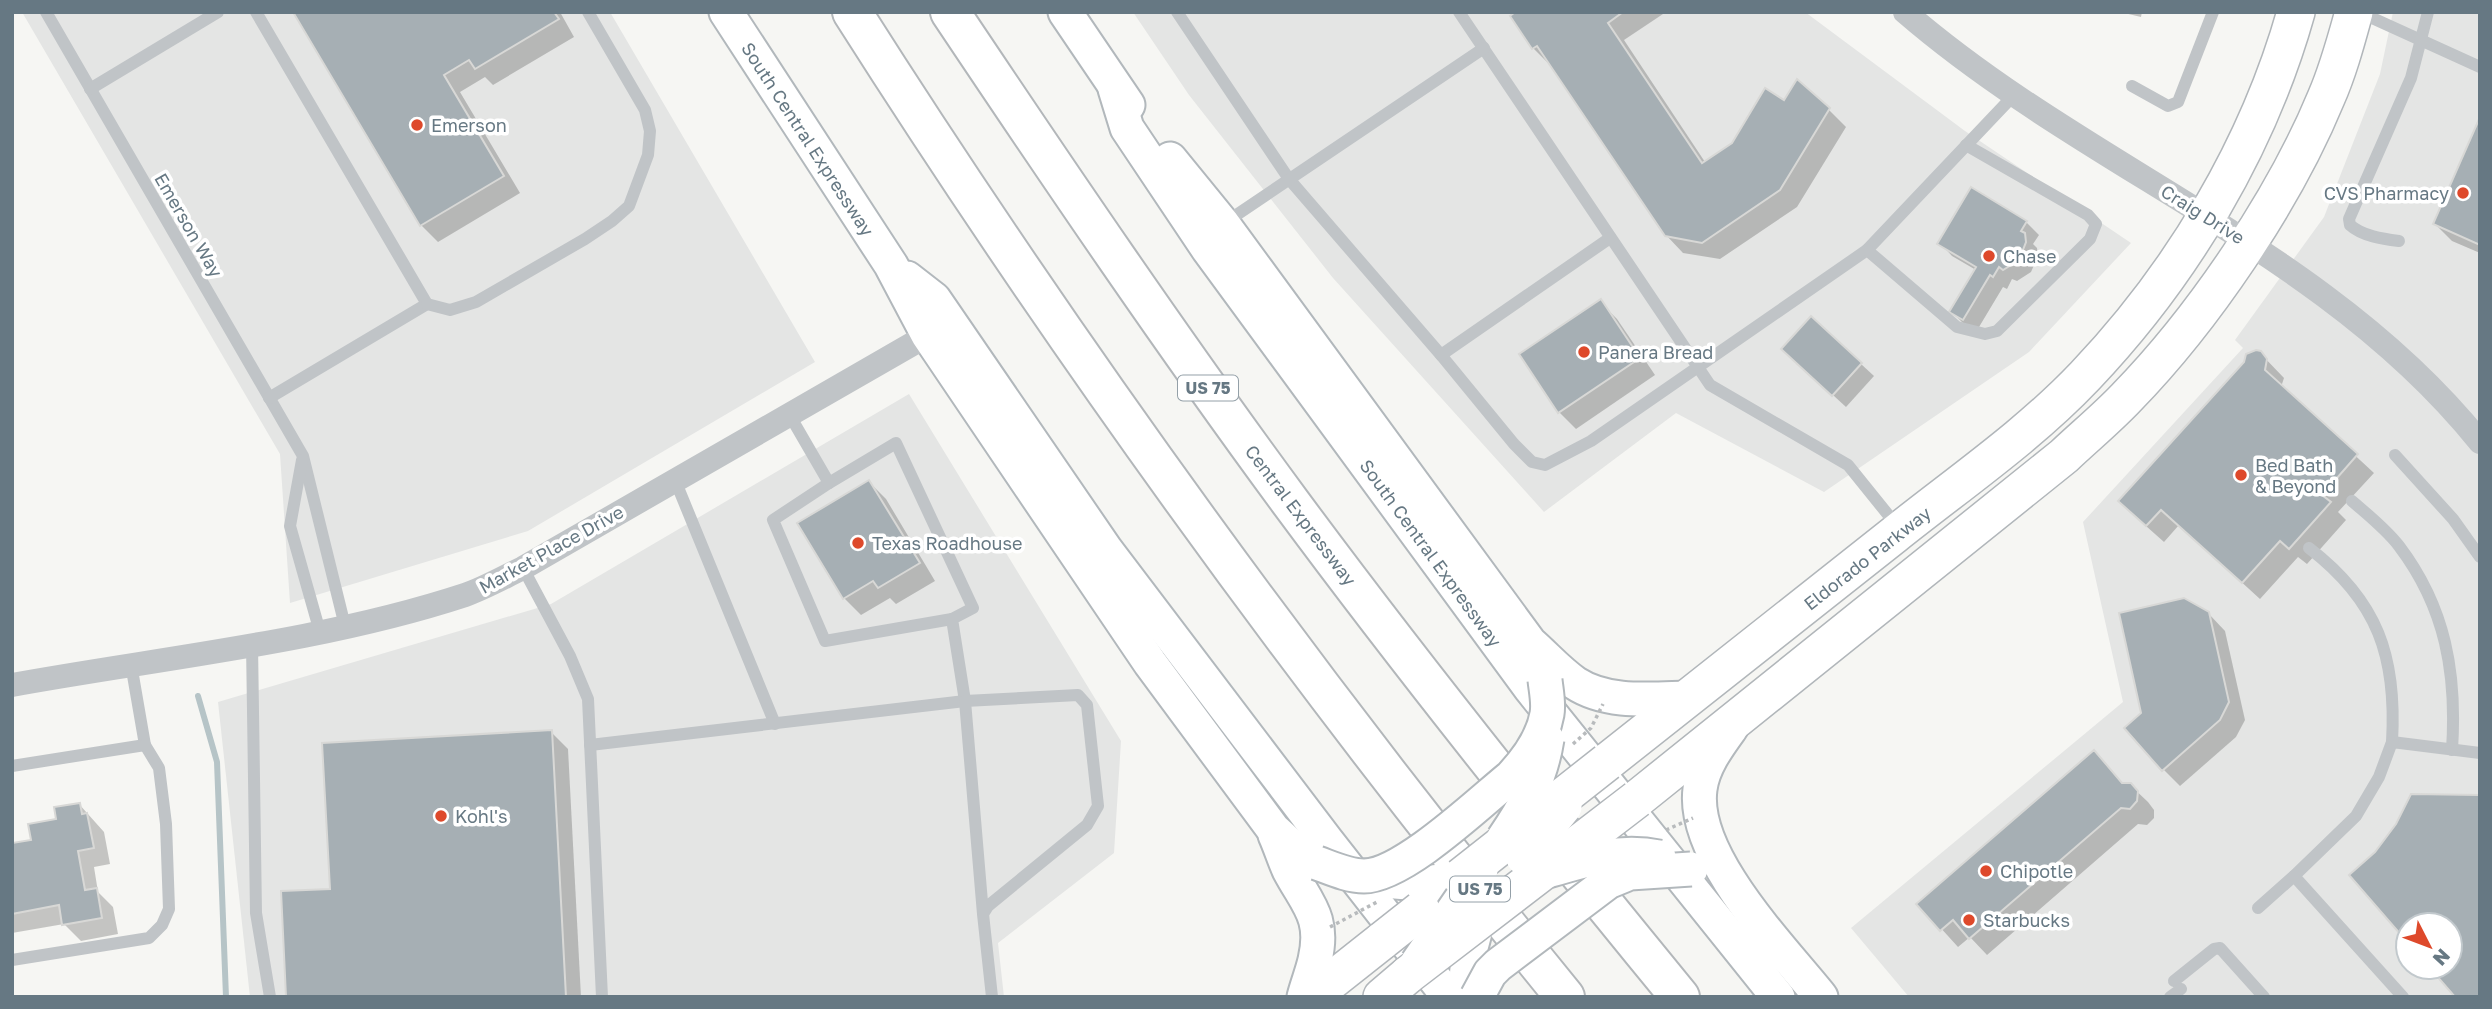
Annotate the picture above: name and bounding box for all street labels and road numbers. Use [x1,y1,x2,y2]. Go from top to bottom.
street label: South Central Expressway [737,38,879,240]
street label: Emerson Way [150,169,228,281]
street label: Craig Drive [2157,180,2249,248]
road number: US 75 [1178,376,1238,400]
street label: Central Expressway [1241,440,1361,590]
street label: South Central Expressway [1356,455,1506,651]
street label: Market Place Drive [475,500,627,598]
street label: Eldorado Parkway [1799,502,1935,614]
road number: US 75 [1450,876,1510,902]

